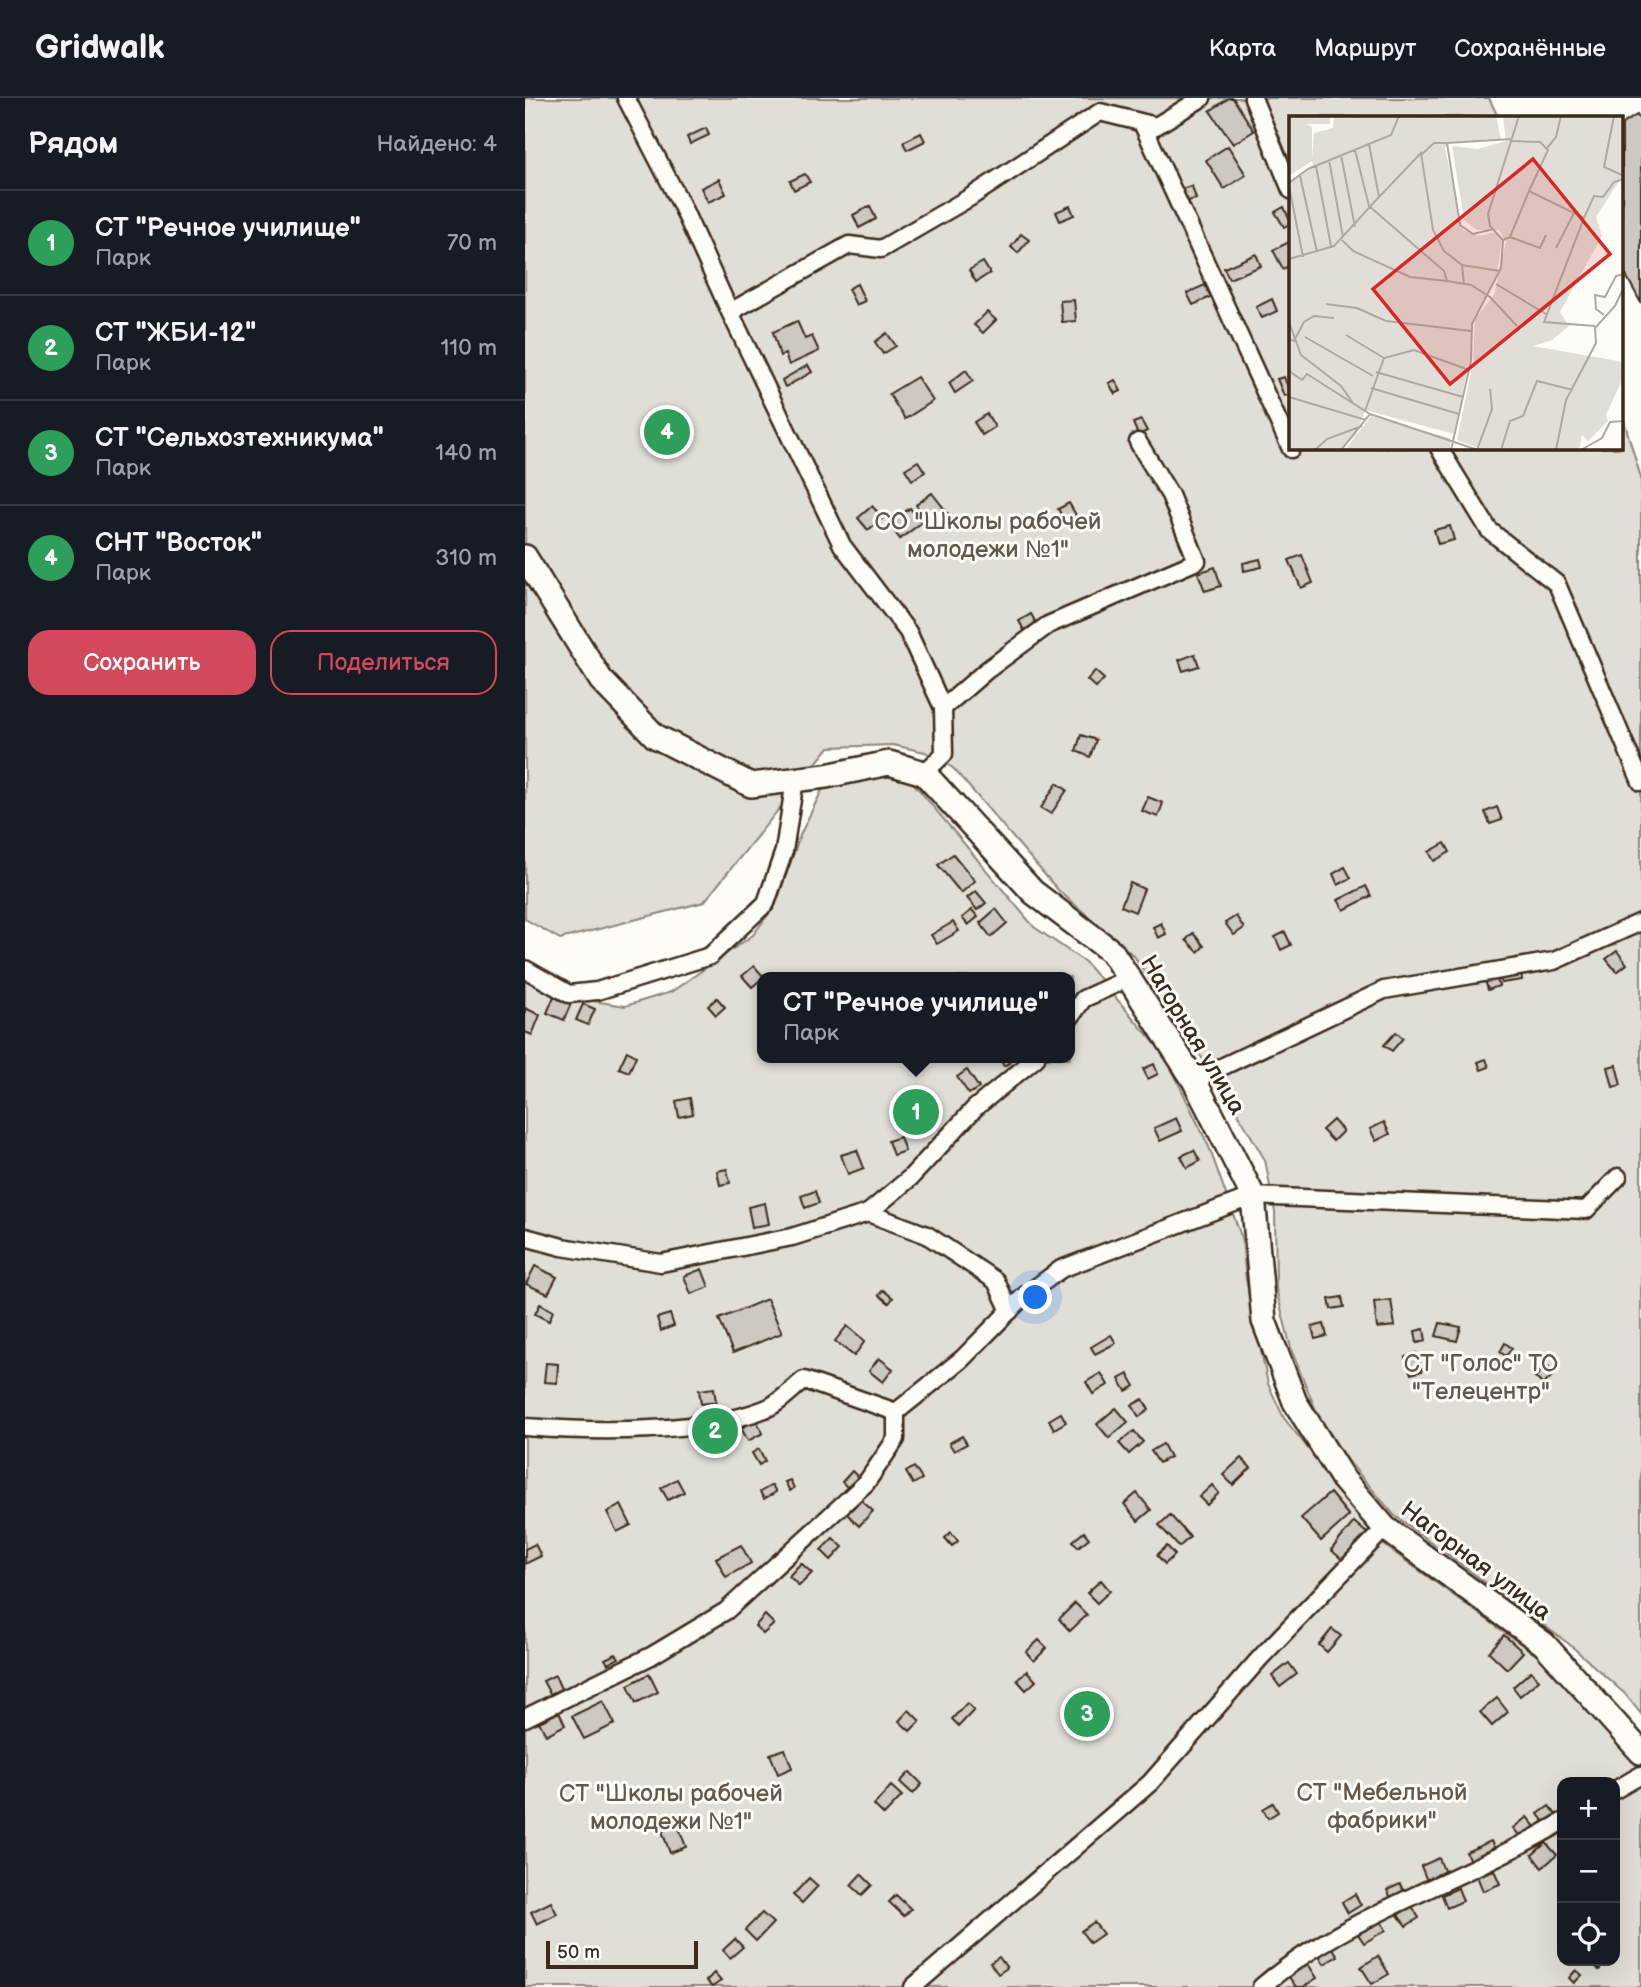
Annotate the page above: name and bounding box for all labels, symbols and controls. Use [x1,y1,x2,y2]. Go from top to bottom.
text: Gridwalk [35,28,165,68]
text: Карта [1209,34,1276,63]
text: Маршрут [1314,34,1416,63]
text: Сохранённые [1454,34,1606,63]
inset map [1289,116,1623,450]
text: Рядом [28,126,118,162]
text: Найдено: 4 [377,130,497,158]
text: СТ "Речное училище" [95,213,361,244]
text: 1 [46,229,56,257]
text: 70 m [447,229,497,257]
text: Парк [95,244,151,272]
text: СТ "ЖБИ-12" [95,318,256,349]
text: 2 [44,334,58,362]
text: 110 m [440,334,497,362]
text: Парк [95,349,151,377]
pin: 4 [644,406,690,458]
text: СТ "Сельхозтехникума" [95,423,384,454]
text: 3 [44,439,58,467]
text: 140 m [435,439,497,467]
text: Парк [95,454,151,482]
park label: СО "Школы рабочей молодежи №1" [874,507,1102,564]
text: СНТ "Восток" [95,528,262,559]
text: 4 [44,544,58,572]
text: 310 m [435,544,497,572]
text: Парк [95,559,151,587]
button: Сохранить [28,630,256,695]
button: Поделиться [270,630,497,695]
street label: Нагорная улица [1134,950,1252,1120]
popup [757,972,1075,1063]
text: СТ "Речное училище" [783,988,1049,1019]
text: Парк [783,1019,839,1047]
pin: 1 [893,1086,939,1138]
your location [1018,1280,1052,1314]
park label: СТ "Голос" ТО "Телецентр" [1404,1349,1558,1406]
pin: 2 [692,1405,738,1457]
street label: Нагорная улица [1395,1495,1557,1627]
pin: 3 [1064,1688,1110,1740]
map controls [1557,1777,1620,1966]
button: + [1557,1777,1620,1840]
park label: СТ "Мебельной фабрики" [1297,1778,1467,1835]
park label: СТ "Школы рабочей молодежи №1" [559,1779,783,1836]
button: − [1557,1840,1620,1903]
button: locate [1557,1903,1620,1966]
scale bar [546,1938,698,1970]
text: 50 m [557,1941,600,1964]

